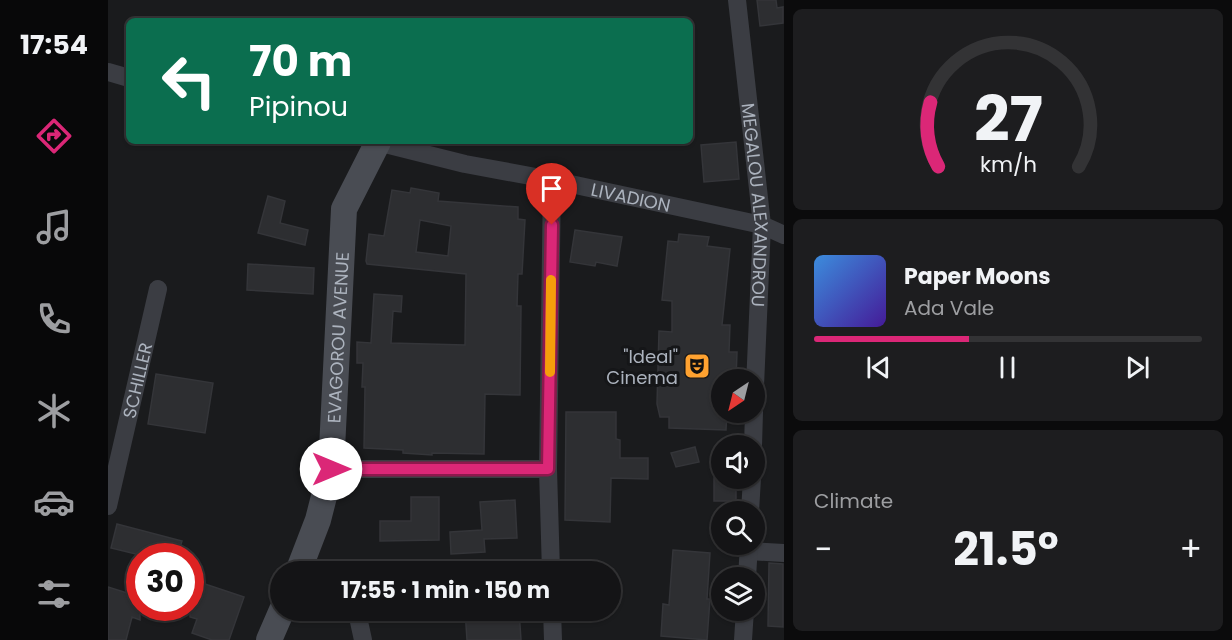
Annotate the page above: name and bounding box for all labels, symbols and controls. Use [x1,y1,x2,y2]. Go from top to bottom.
text: 17:54 [20,26,88,63]
text: 70 m [249,32,352,91]
icon: left [150,42,228,120]
text: 27 [973,75,1043,163]
text: Pipinou [249,88,348,125]
street label: MEGALOU ALEXANDROU [736,102,775,308]
icon: directions [33,115,75,157]
text: km/h [979,149,1037,180]
pin [526,163,577,225]
icon: arrive [535,172,568,205]
street label: LIVADION [589,176,673,218]
icon: music [33,206,75,248]
street label: EVAGOROU AVENUE [321,251,354,424]
text: Paper Moons [904,261,1051,292]
text: Ada Vale [904,294,994,322]
icon: phone [33,298,75,340]
street label: SCHILLER [116,340,158,421]
place label: "Ideal" Cinema [606,344,678,390]
theatre icon: "Ideal" Cinema [682,351,712,381]
icon: previous [862,351,895,384]
icon: pause [991,351,1024,384]
icon: next [1121,351,1154,384]
north arrow [711,369,765,423]
map controls [711,369,765,621]
icon: climate [33,390,75,432]
button: sound [711,435,765,489]
position arrow [299,437,363,501]
icon: car [33,481,75,523]
text: Climate [814,487,893,515]
button: search [711,501,765,555]
text: 21.5° [953,518,1059,581]
text: − [814,526,832,573]
text: + [1179,526,1202,573]
speed limit sign: 30 [126,543,204,621]
button: layers [711,567,765,621]
icon: filters [33,573,75,615]
text: 17:55 · 1 min · 150 m [341,575,550,606]

